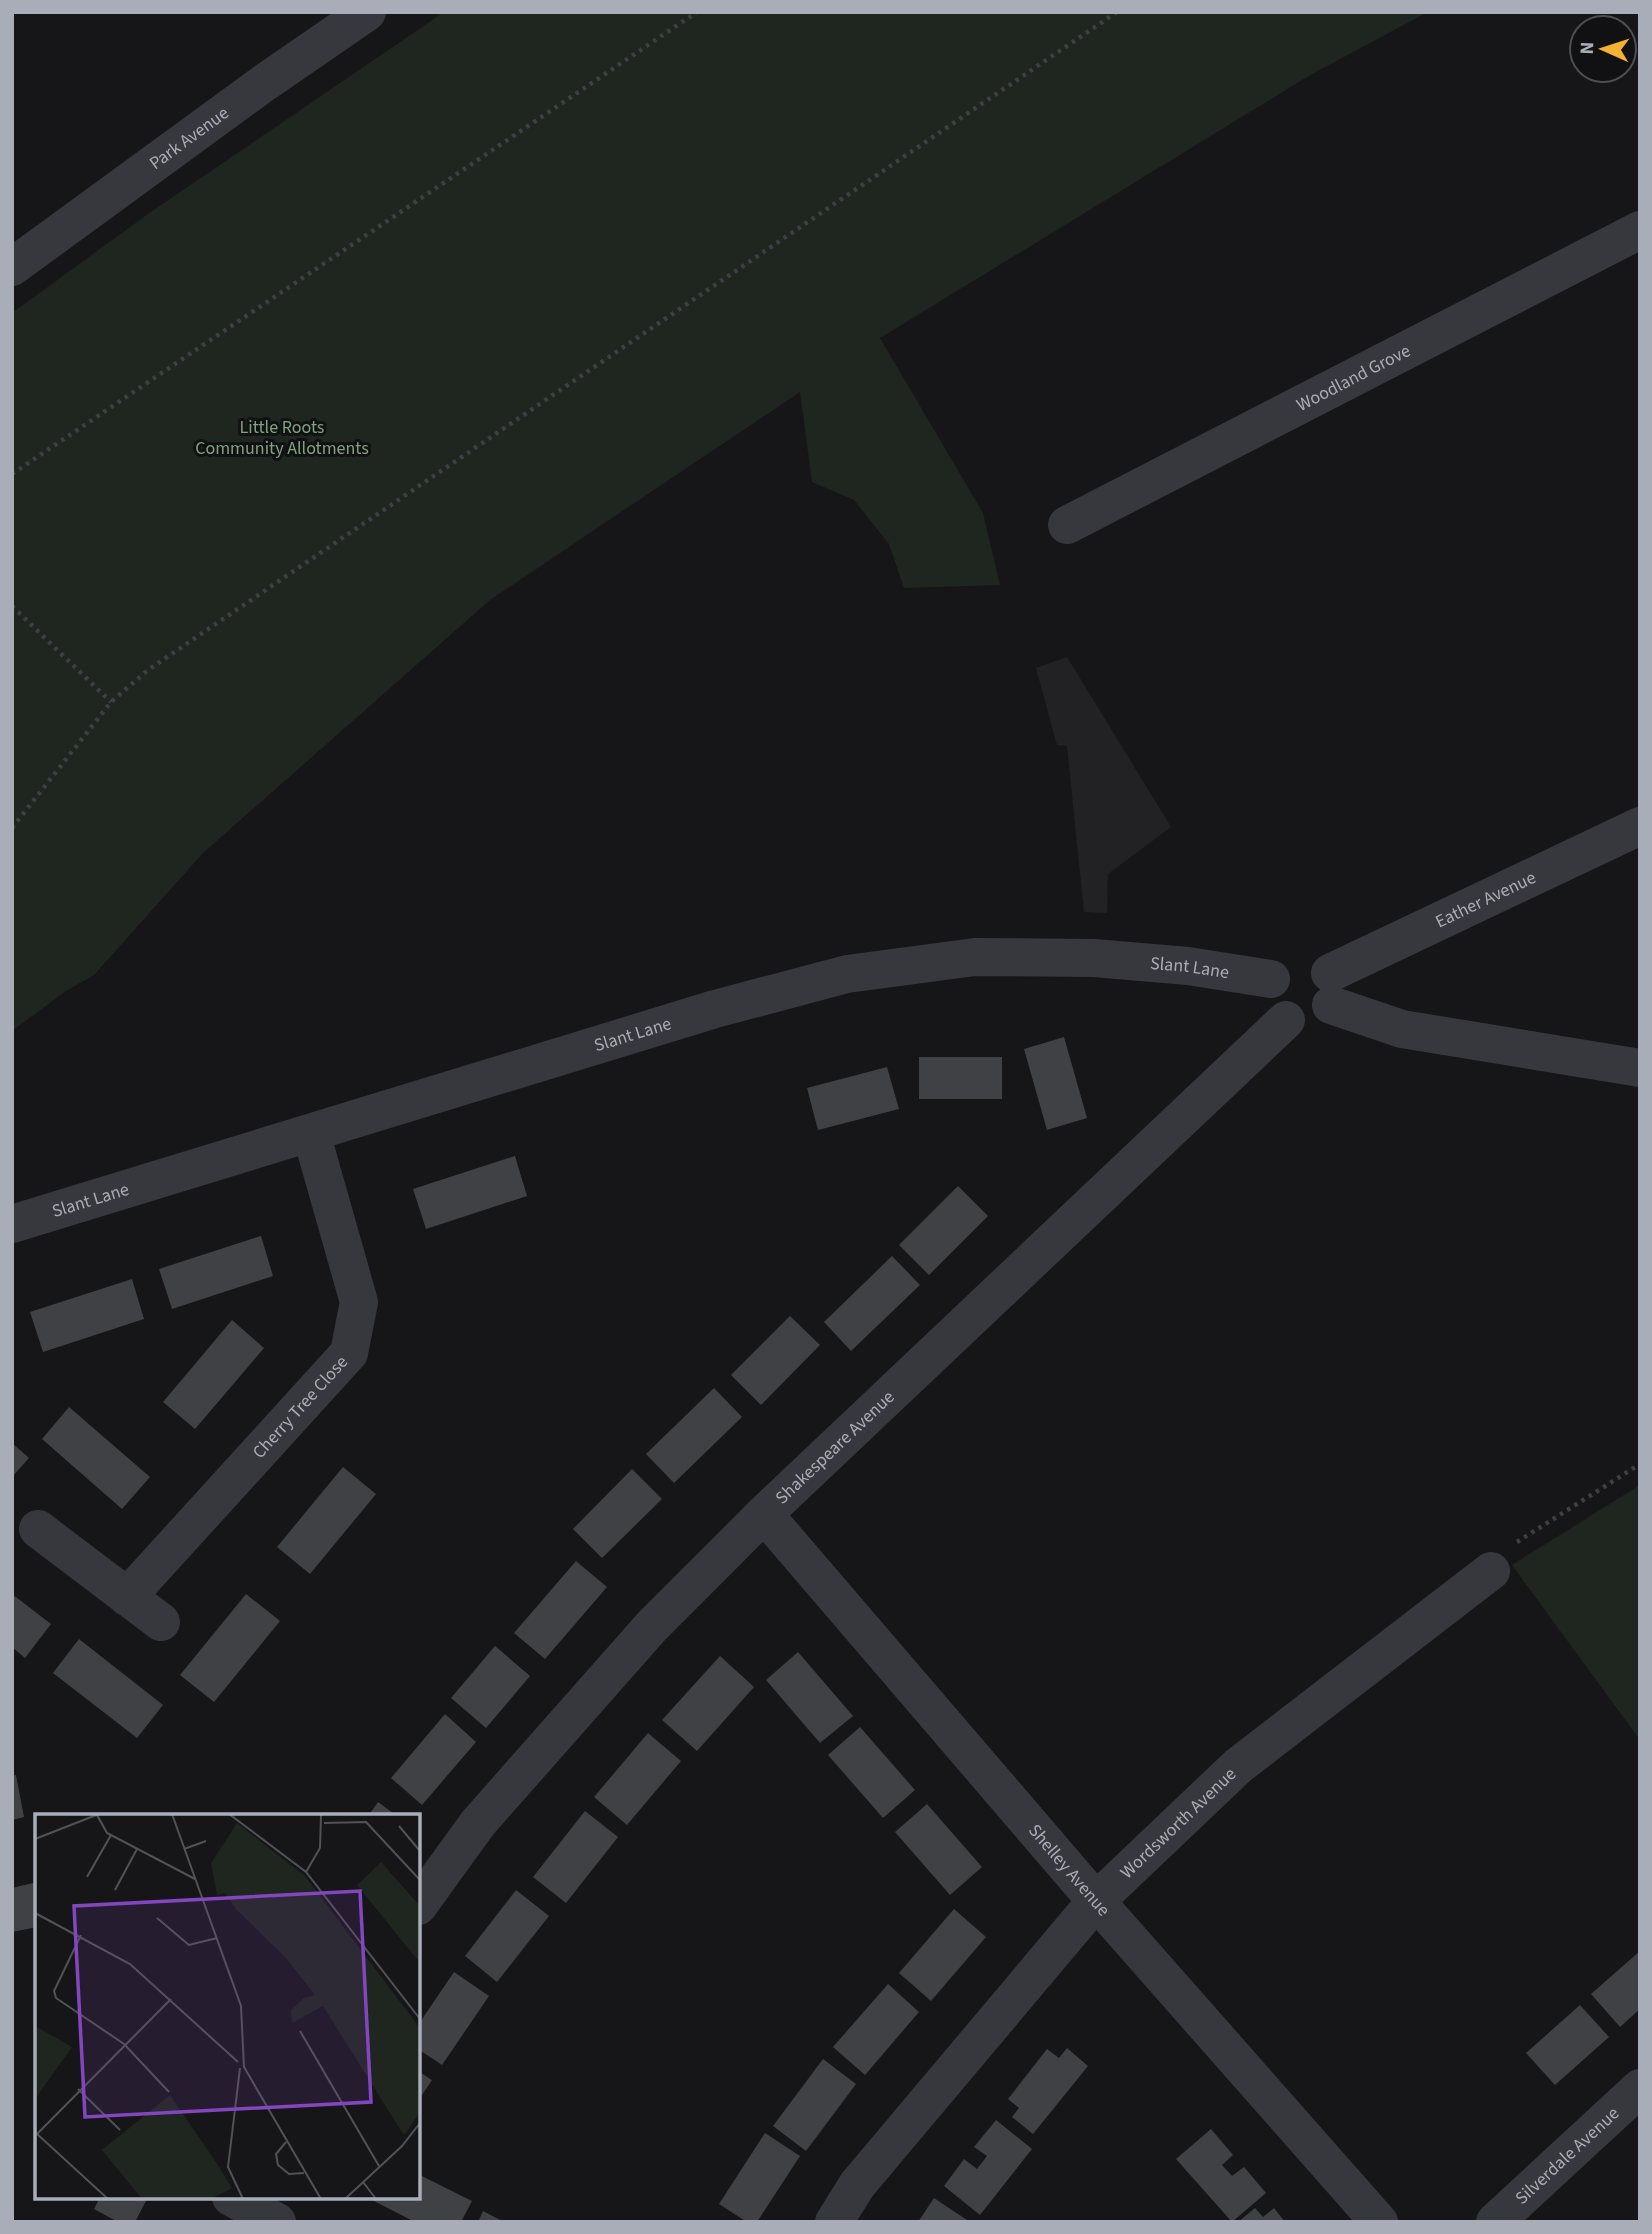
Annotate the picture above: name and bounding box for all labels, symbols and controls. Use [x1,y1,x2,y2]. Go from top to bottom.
north arrow [1568,14,1638,84]
text: N [1574,41,1601,55]
street label: Park Avenue [144,101,234,176]
street label: Woodland Grove [1292,338,1415,418]
park label: Little Roots Community Allotments [195,415,369,461]
street label: Eather Avenue [1431,865,1540,934]
street label: Slant Lane [1149,951,1231,985]
street label: Slant Lane [591,1011,674,1058]
street label: Slant Lane [49,1177,132,1224]
street label: Cherry Tree Close [247,1350,354,1464]
street label: Shakespeare Avenue [770,1385,900,1510]
street label: Wordsworth Avenue [1115,1762,1242,1885]
inset map [35,1814,420,2199]
street label: Shelley Avenue [1022,1819,1116,1922]
street label: Silverdale Avenue [1510,2101,1625,2210]

